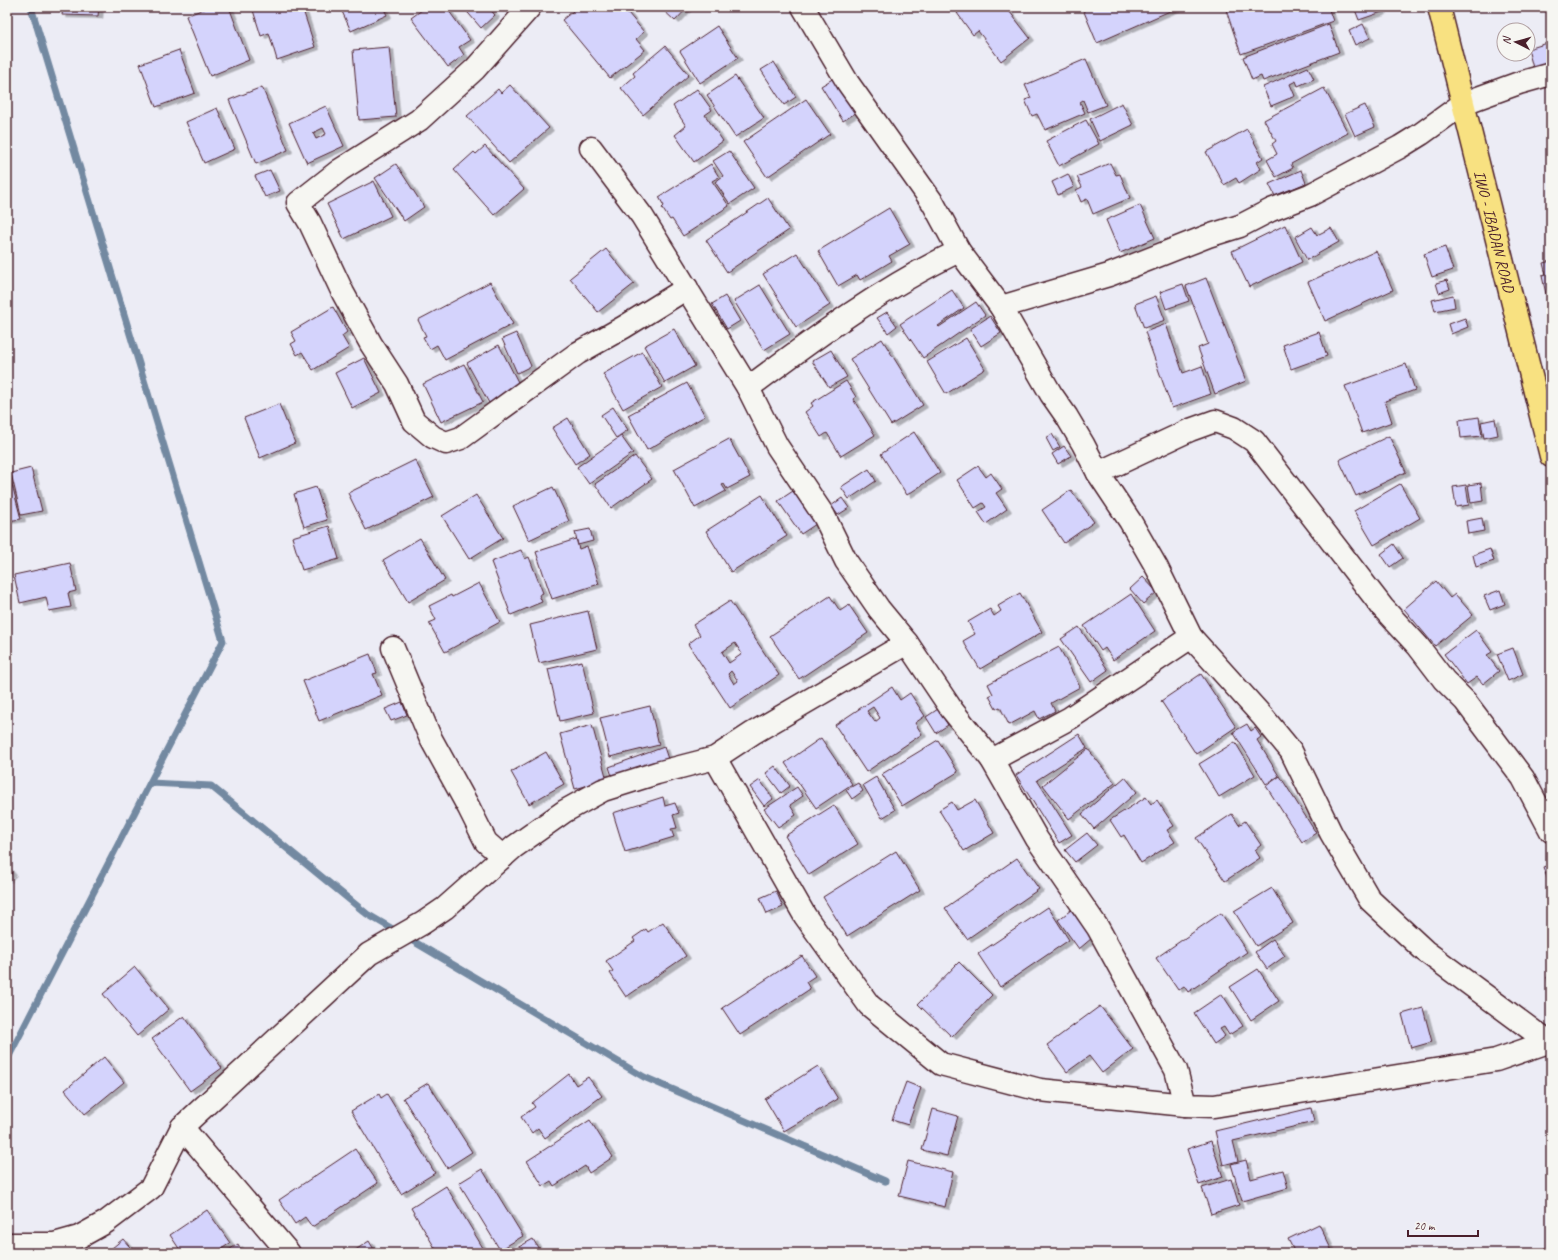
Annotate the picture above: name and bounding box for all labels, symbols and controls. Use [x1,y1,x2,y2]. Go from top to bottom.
north arrow [1496,22,1536,62]
text: N [1499,35,1514,45]
street label: IWO - IBADAN ROAD [1469,168,1519,296]
scale bar [1408,1212,1478,1238]
text: 20 m [1414,1218,1436,1234]

